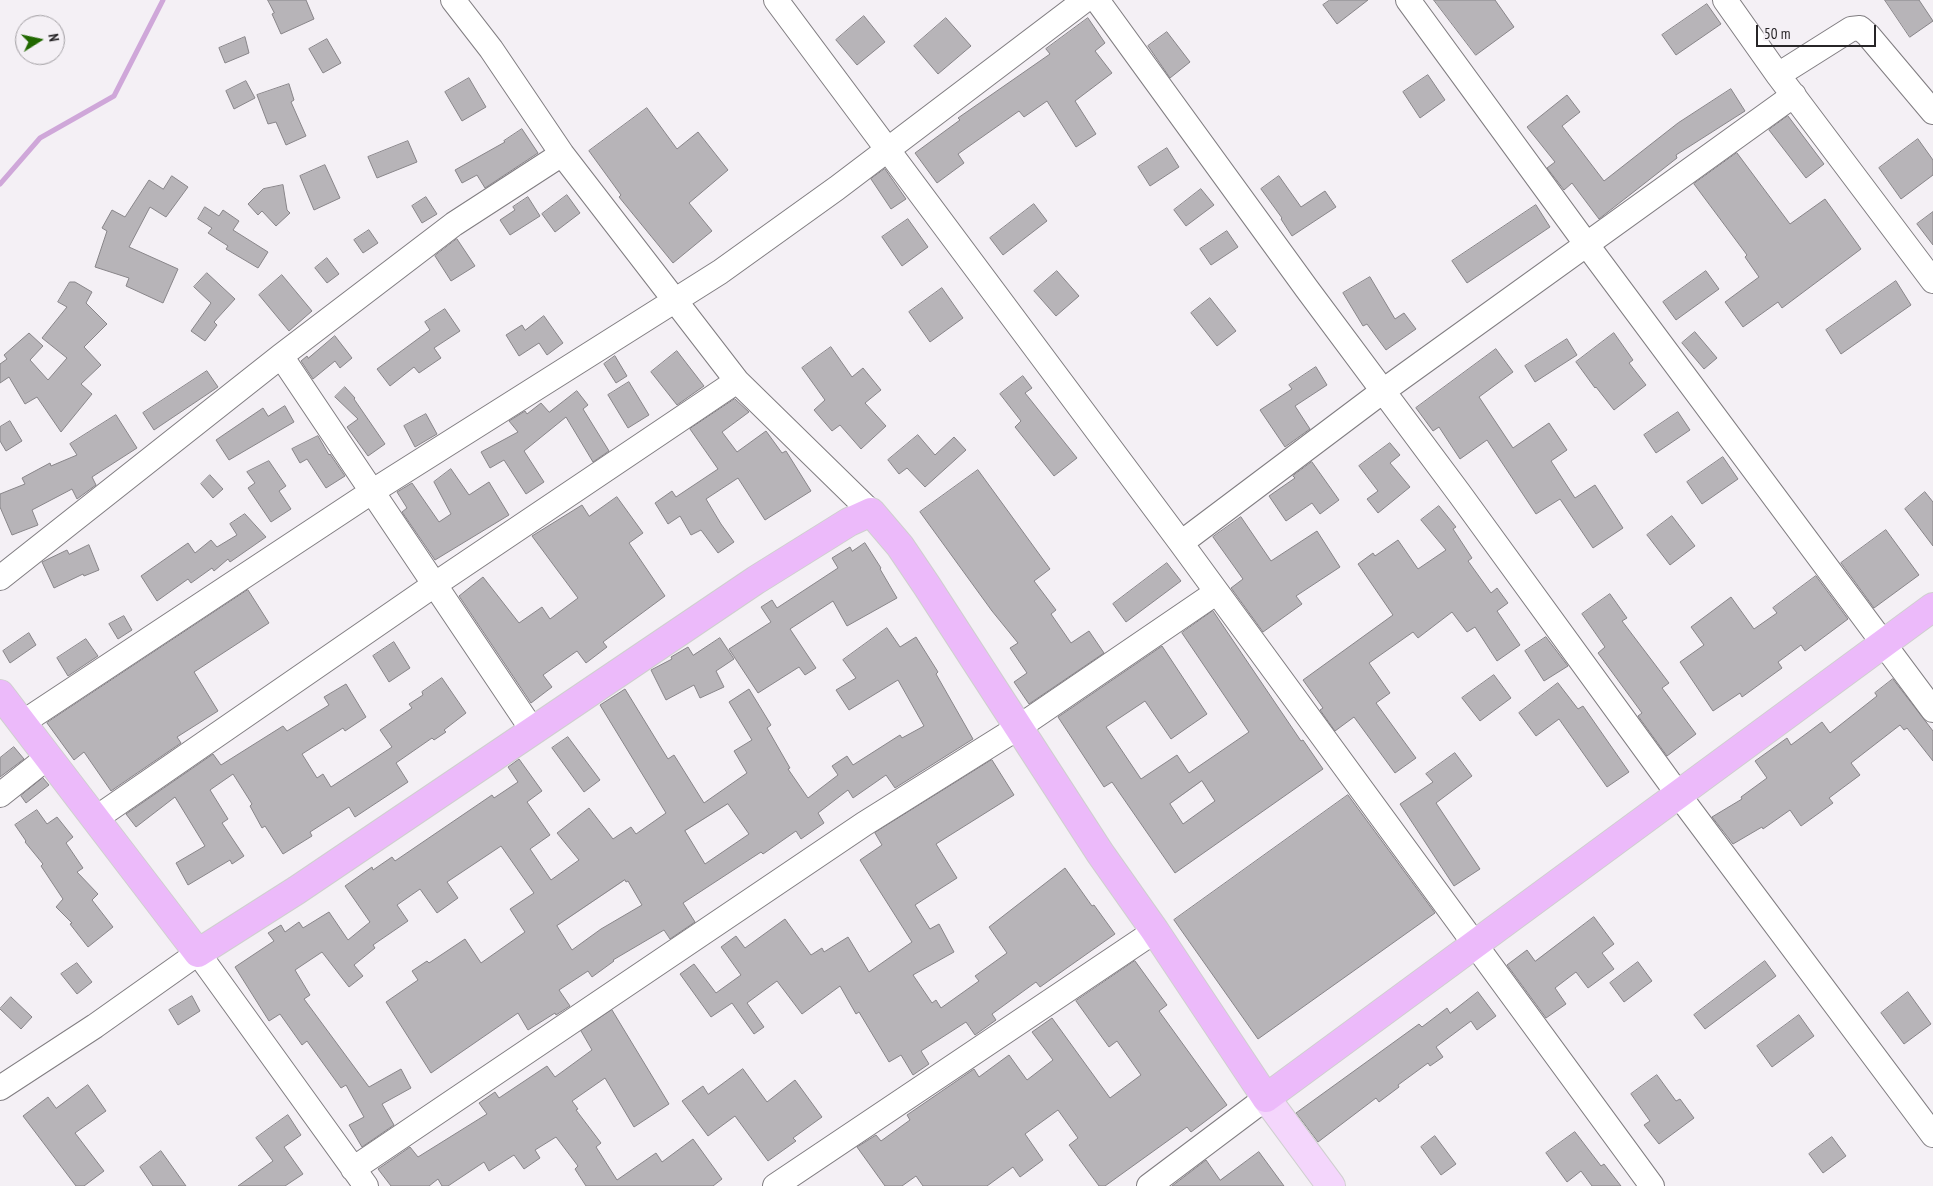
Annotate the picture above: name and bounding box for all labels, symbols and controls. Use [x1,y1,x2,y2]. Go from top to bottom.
north arrow [15,15,65,65]
scale bar [1758,15,1878,47]
text: 50 m [1764,24,1790,43]
text: N [44,32,63,43]

